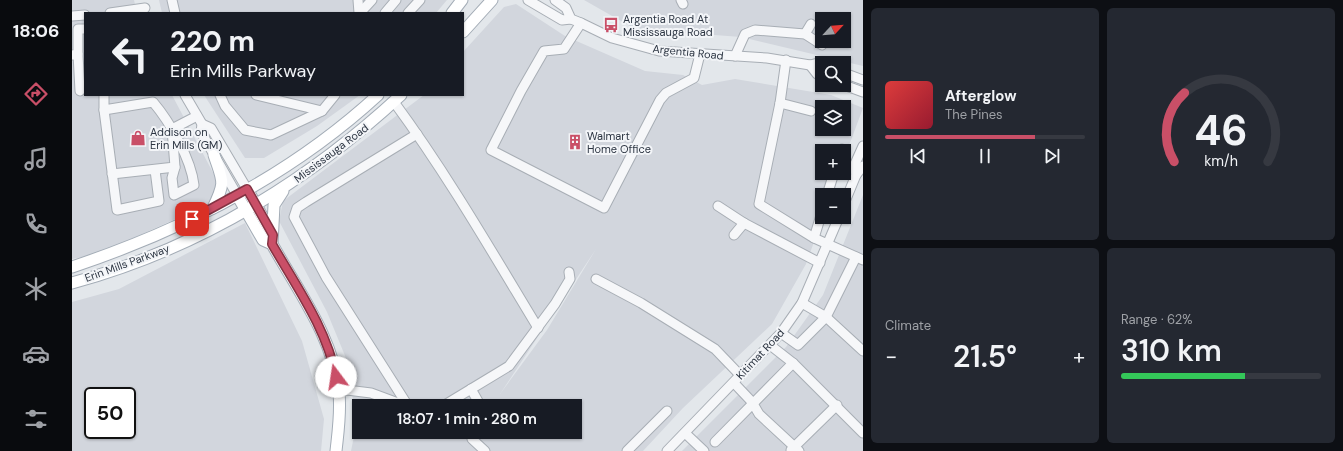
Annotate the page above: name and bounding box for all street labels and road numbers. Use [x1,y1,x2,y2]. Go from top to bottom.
street label: Argentia Road [652,41,724,63]
street label: Mississauga Road [291,120,371,186]
street label: Erin Mills Parkway [83,241,171,285]
street label: Kitimat Road [733,326,787,382]

